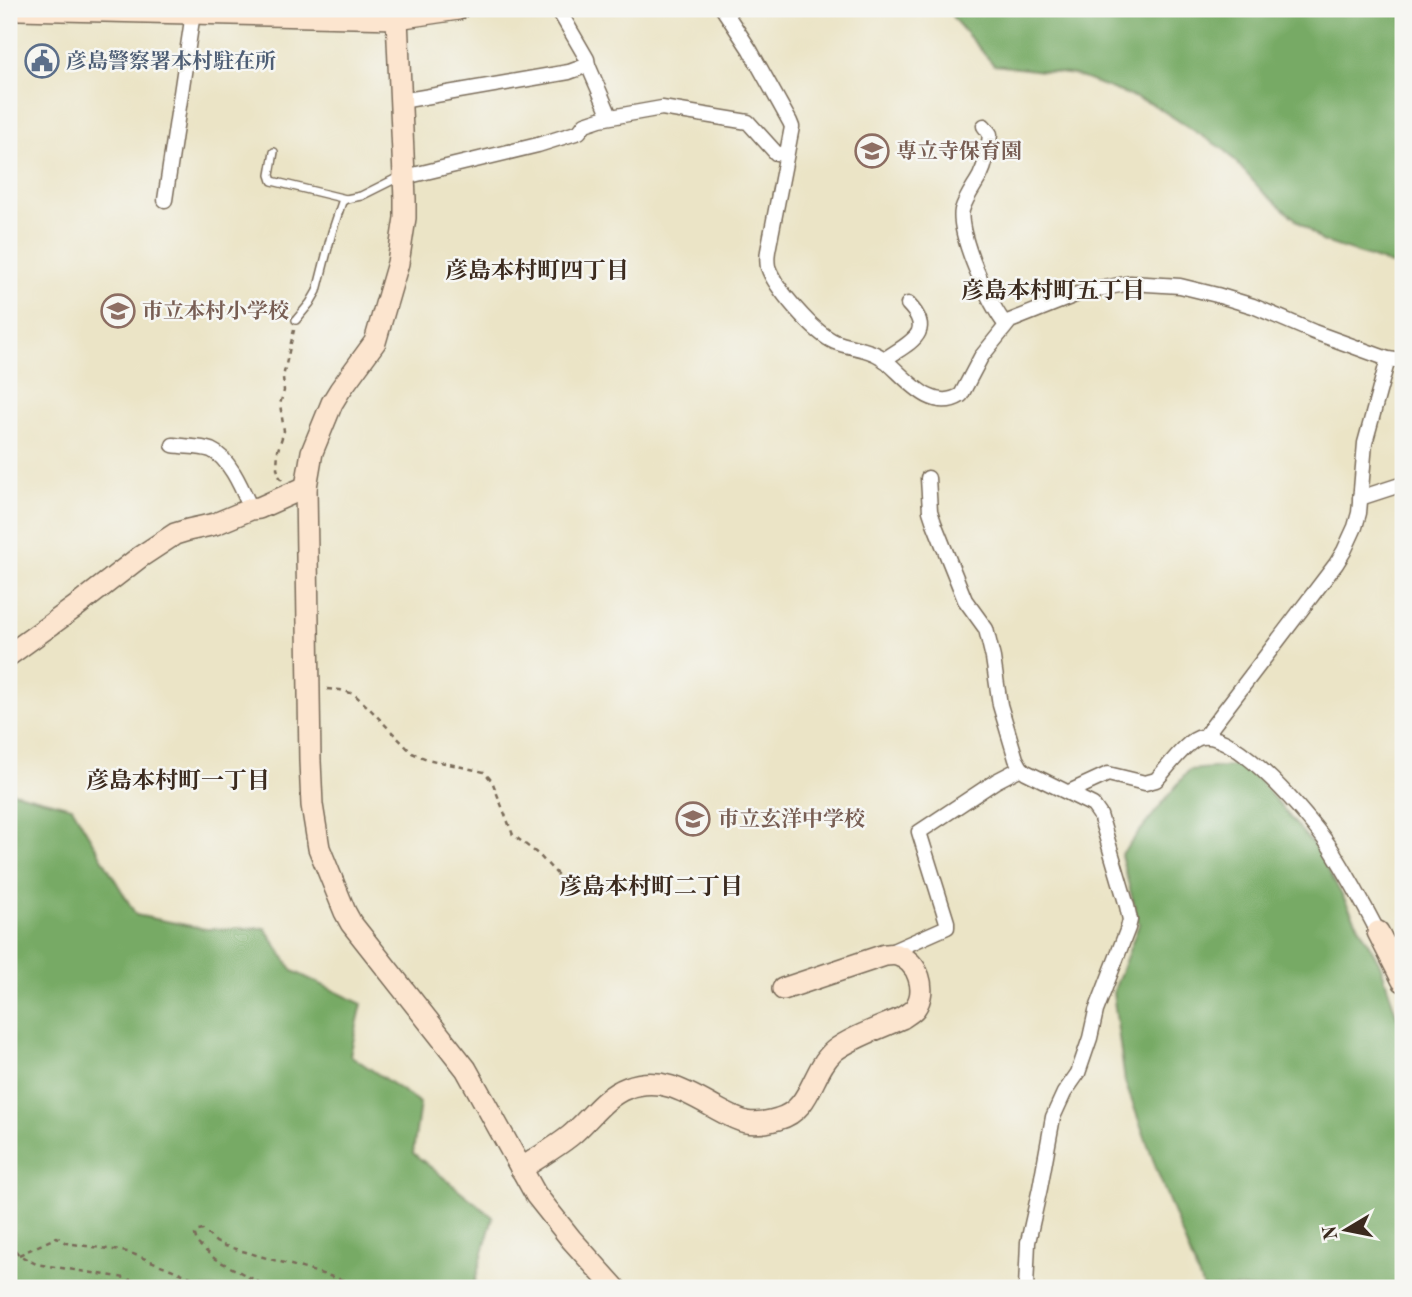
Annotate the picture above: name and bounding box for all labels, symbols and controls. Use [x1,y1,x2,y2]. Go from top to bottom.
public building icon: 彦島警察署本村駐在所 [23,42,61,80]
place label: 彦島警察署本村駐在所 [66,49,276,73]
school or university icon: 専立寺保育園 [853,132,891,170]
place label: 専立寺保育園 [896,140,1022,163]
district label: 彦島本村町四丁目 [445,258,629,283]
district label: 彦島本村町五丁目 [961,278,1145,303]
school or university icon: 市立本村小学校 [99,292,137,330]
place label: 市立本村小学校 [142,300,289,323]
district label: 彦島本村町一丁目 [86,768,270,793]
school or university icon: 市立玄洋中学校 [674,800,712,838]
place label: 市立玄洋中学校 [718,807,865,831]
district label: 彦島本村町二丁目 [559,874,743,899]
north arrow [1310,1196,1380,1266]
text: N [1321,1223,1342,1241]

